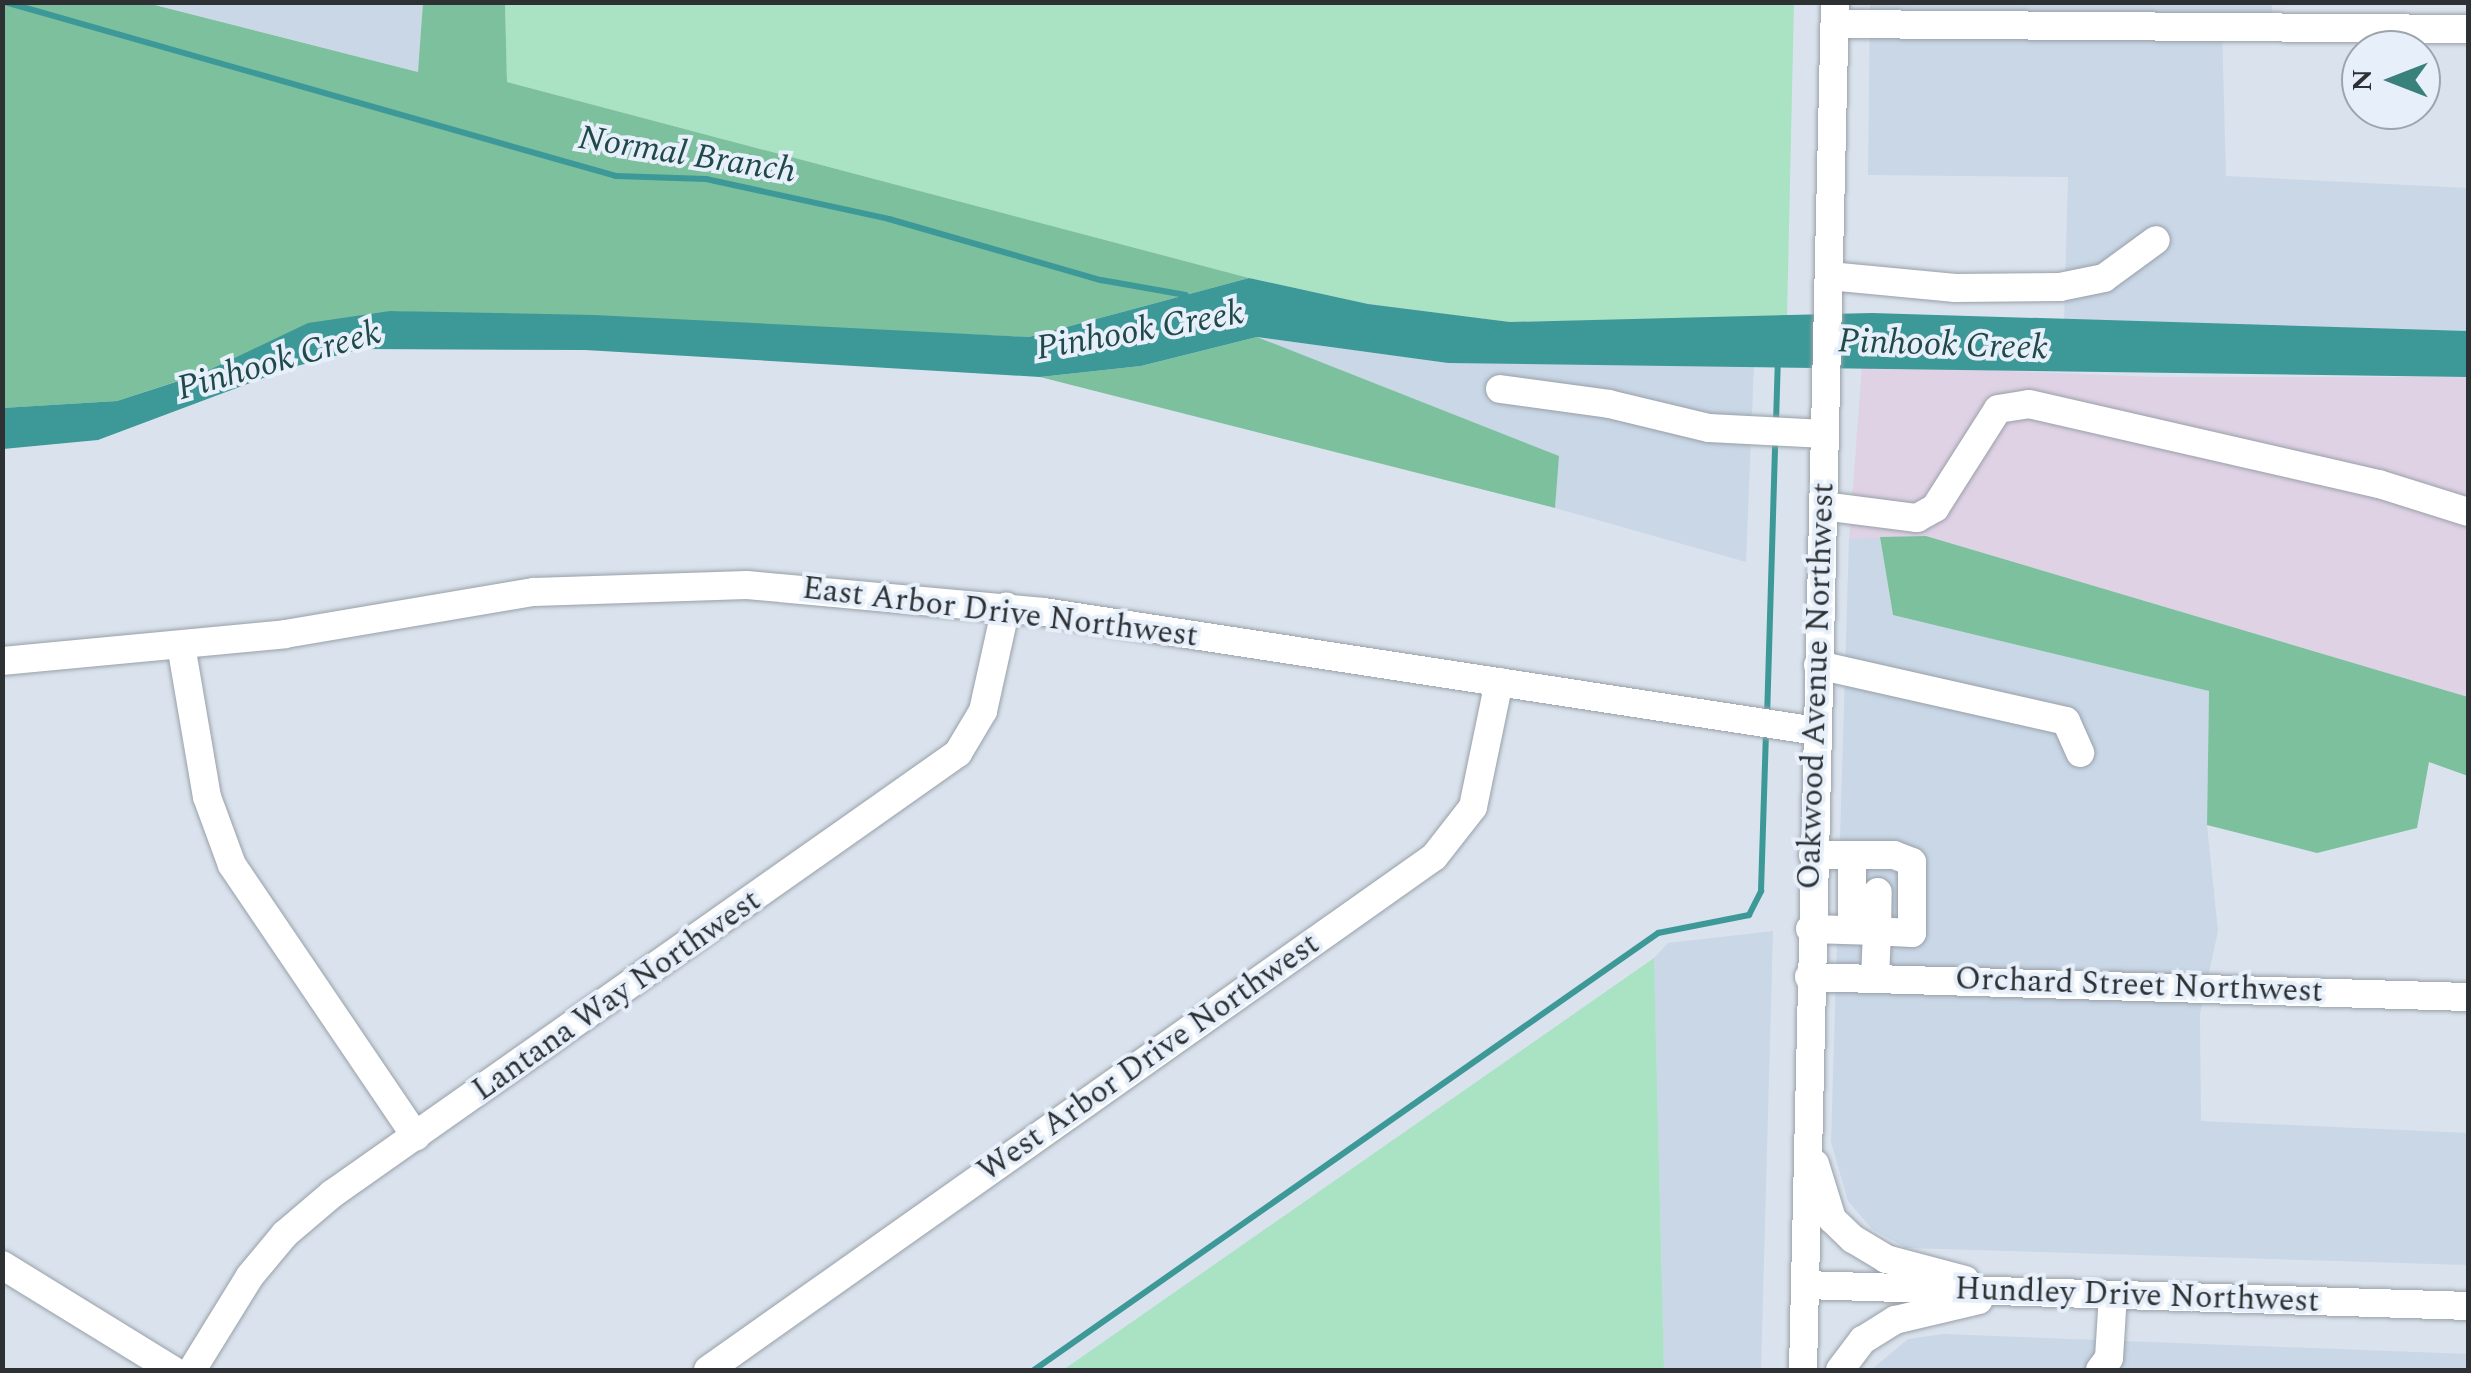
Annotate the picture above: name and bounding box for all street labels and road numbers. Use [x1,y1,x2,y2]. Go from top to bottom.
street label: Oakwood Avenue Northwest [1791,482,1843,890]
street label: East Arbor Drive Northwest [800,570,1200,656]
street label: Lantana Way Northwest [466,882,768,1110]
street label: West Arbor Drive Northwest [971,925,1327,1191]
street label: Orchard Street Northwest [1954,960,2324,1012]
street label: Hundley Drive Northwest [1954,1270,2320,1322]

